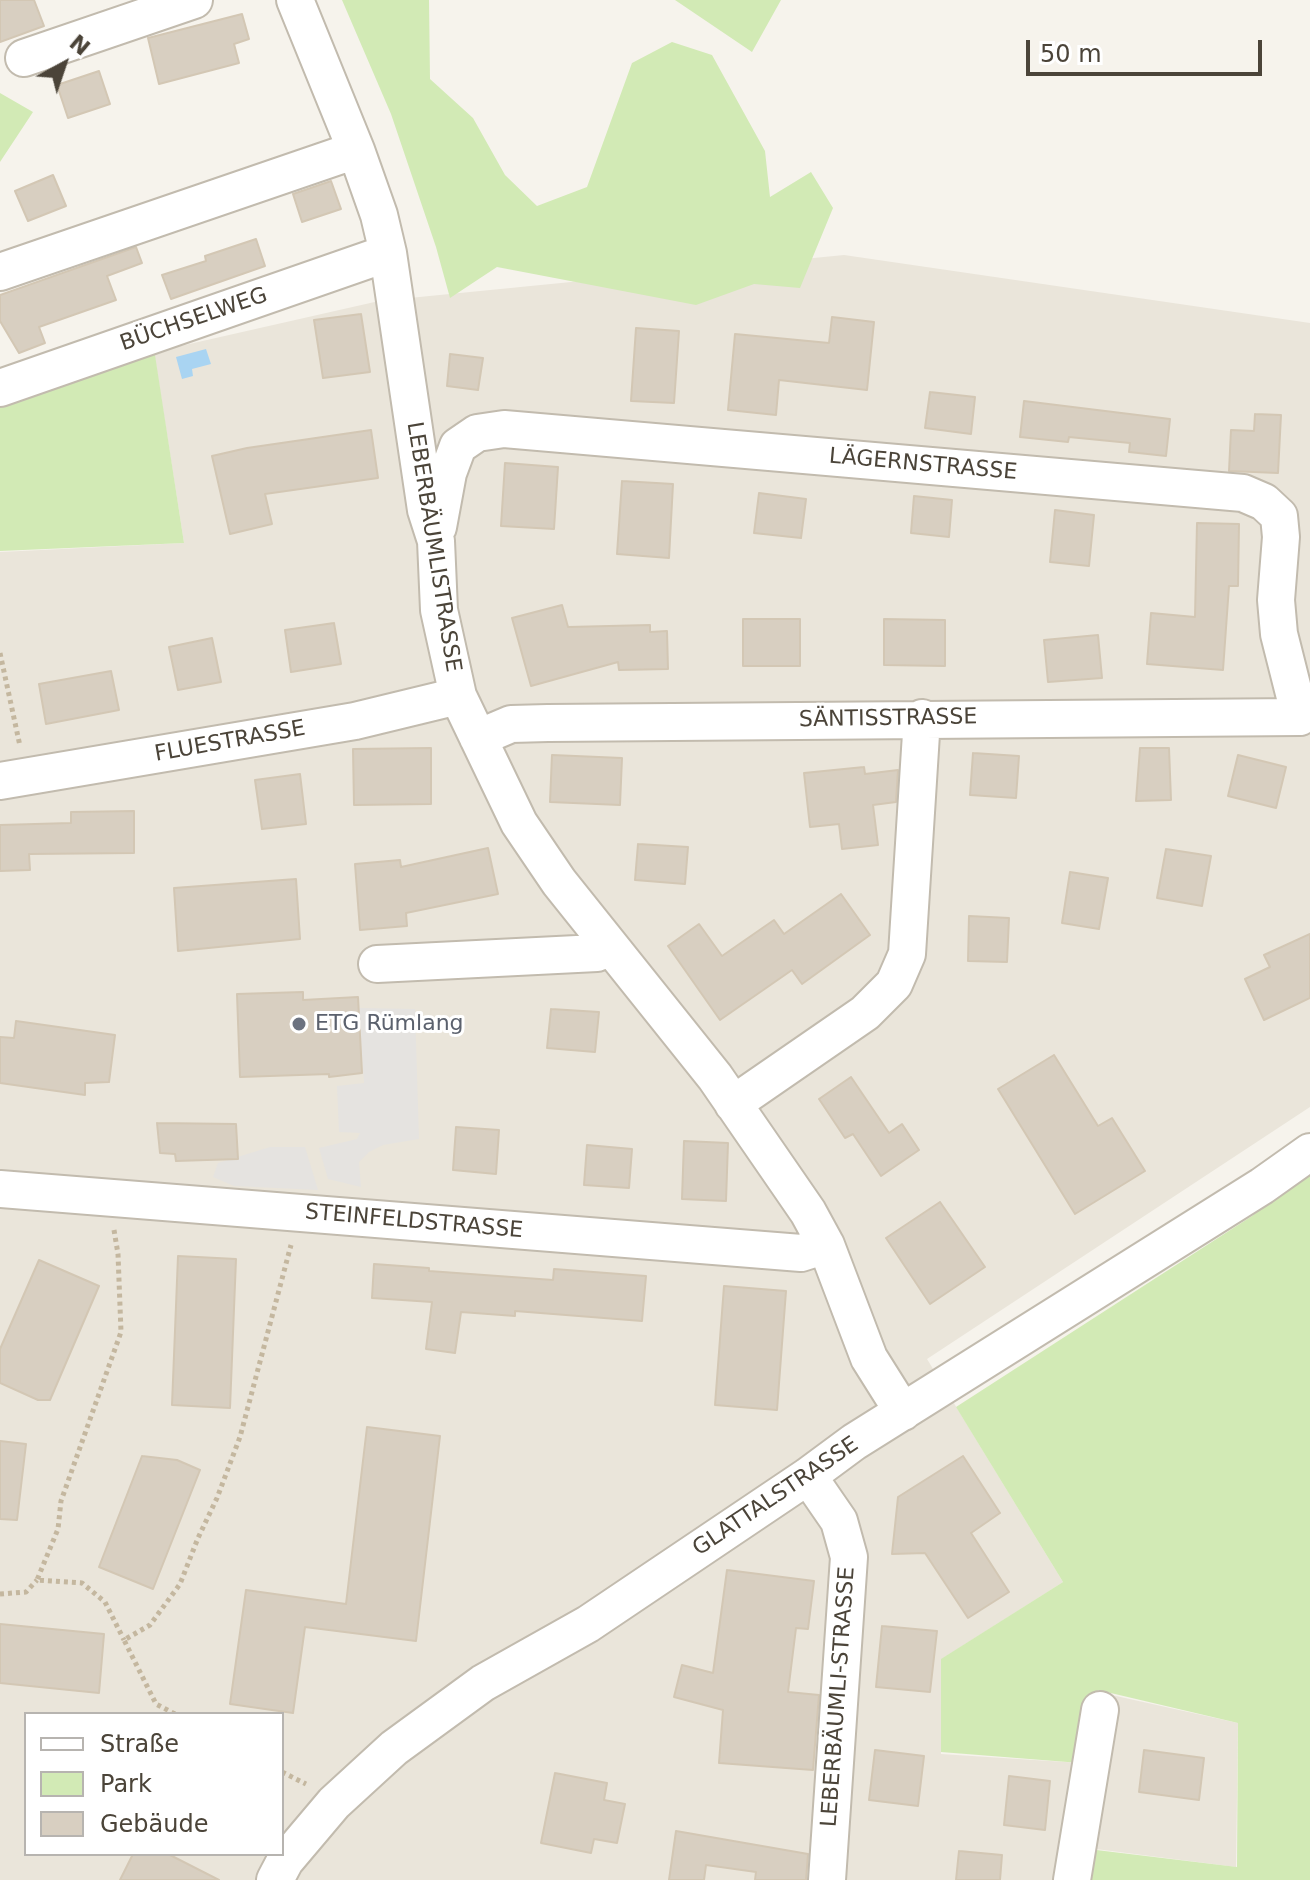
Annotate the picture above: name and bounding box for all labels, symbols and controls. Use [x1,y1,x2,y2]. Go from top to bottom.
north arrow [24,24,104,104]
scale bar [1030,24,1266,74]
text: N [65,30,95,61]
text: 50 m [1040,40,1102,68]
street label: BÜCHSELWEG [117,282,271,358]
street label: LEBERBÄUMLISTRASSE [400,420,466,674]
street label: LÄGERNSTRASSE [828,444,1018,486]
street label: SÄNTISSTRASSE [799,704,977,734]
street label: FLUESTRASSE [153,716,307,768]
place label: ETG Rümlang [315,1011,464,1037]
marker: ETG Rümlang [290,1015,308,1033]
street label: STEINFELDSTRASSE [304,1199,524,1245]
street label: GLATTALSTRASSE [688,1432,864,1562]
street label: LEBERBÄUMLI-STRASSE [817,1566,861,1828]
legend [24,1712,284,1856]
text: Straße [100,1730,179,1758]
text: Park [100,1770,152,1798]
text: Gebäude [100,1810,209,1838]

